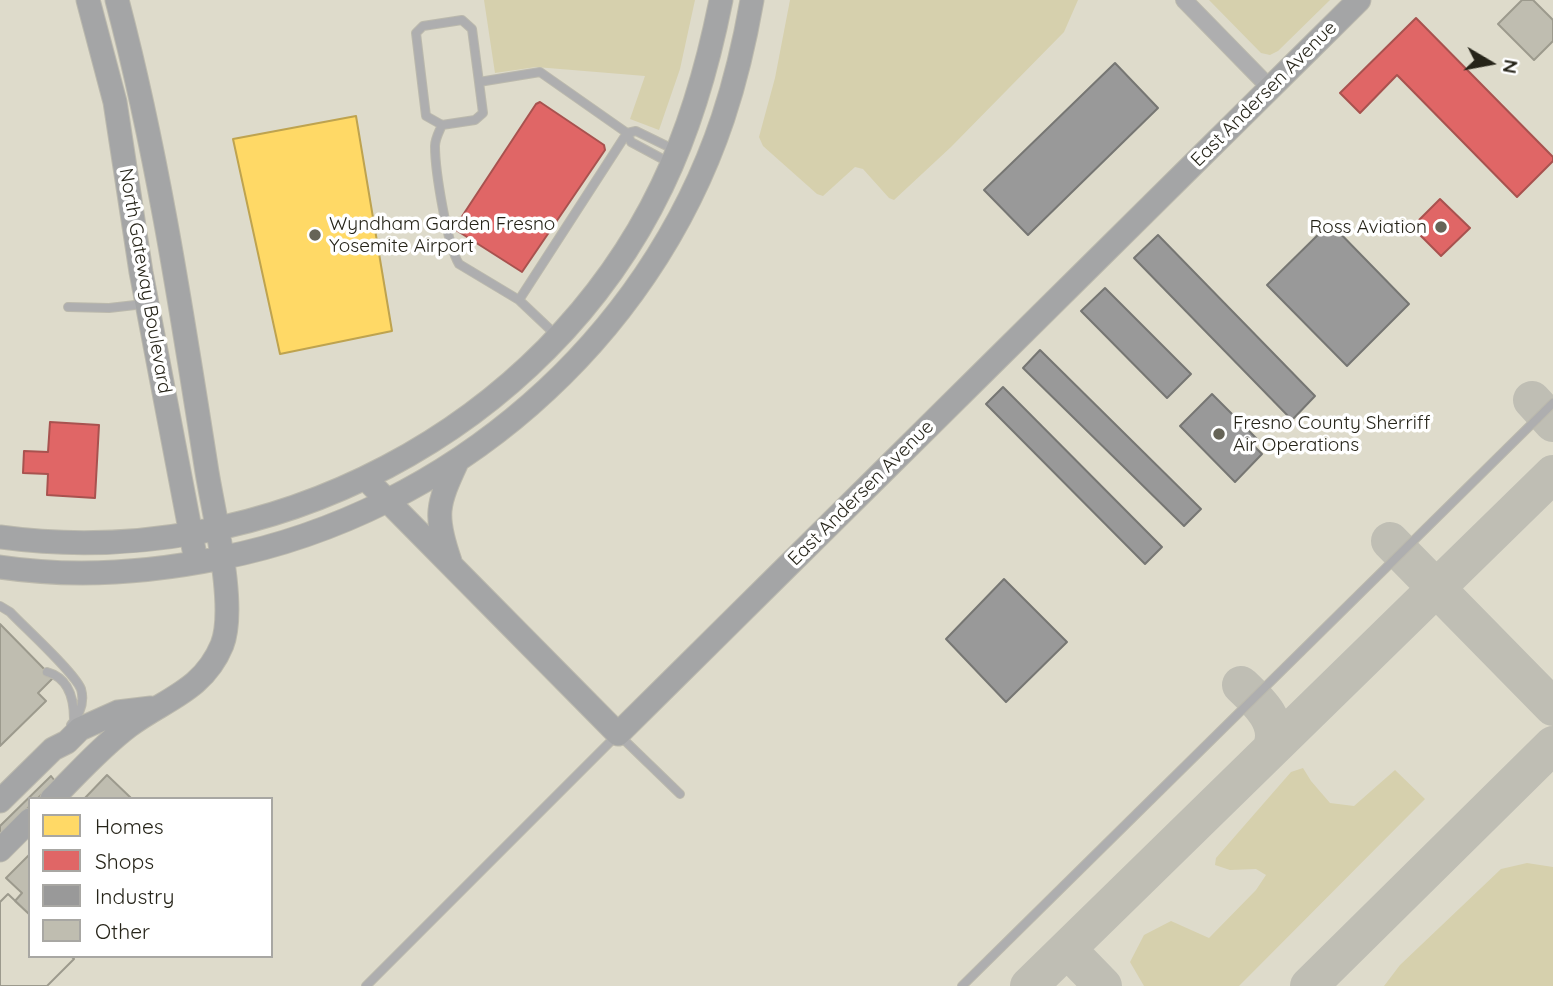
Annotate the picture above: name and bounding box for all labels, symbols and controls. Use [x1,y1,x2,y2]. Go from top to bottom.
street label: East Andersen Avenue [1186,16,1342,172]
north arrow [1455,28,1525,98]
text: N [1498,58,1524,76]
street label: North Gateway Boulevard [114,167,176,395]
place label: Wyndham Garden Fresno Yosemite Airport [329,213,555,257]
place label: Ross Aviation [1310,216,1427,238]
marker: Ross Aviation [1433,219,1449,235]
marker: Wyndham Garden Fresno Yosemite Airport [307,227,323,243]
place label: Fresno County Sherriff Air Operations [1233,412,1430,456]
street label: East Andersen Avenue [783,415,939,571]
marker: Fresno County Sherriff Air Operations [1211,426,1227,442]
legend [28,797,273,958]
text: Homes [95,813,164,839]
text: Shops [95,848,154,874]
text: Industry [95,883,174,909]
text: Other [95,918,150,944]

